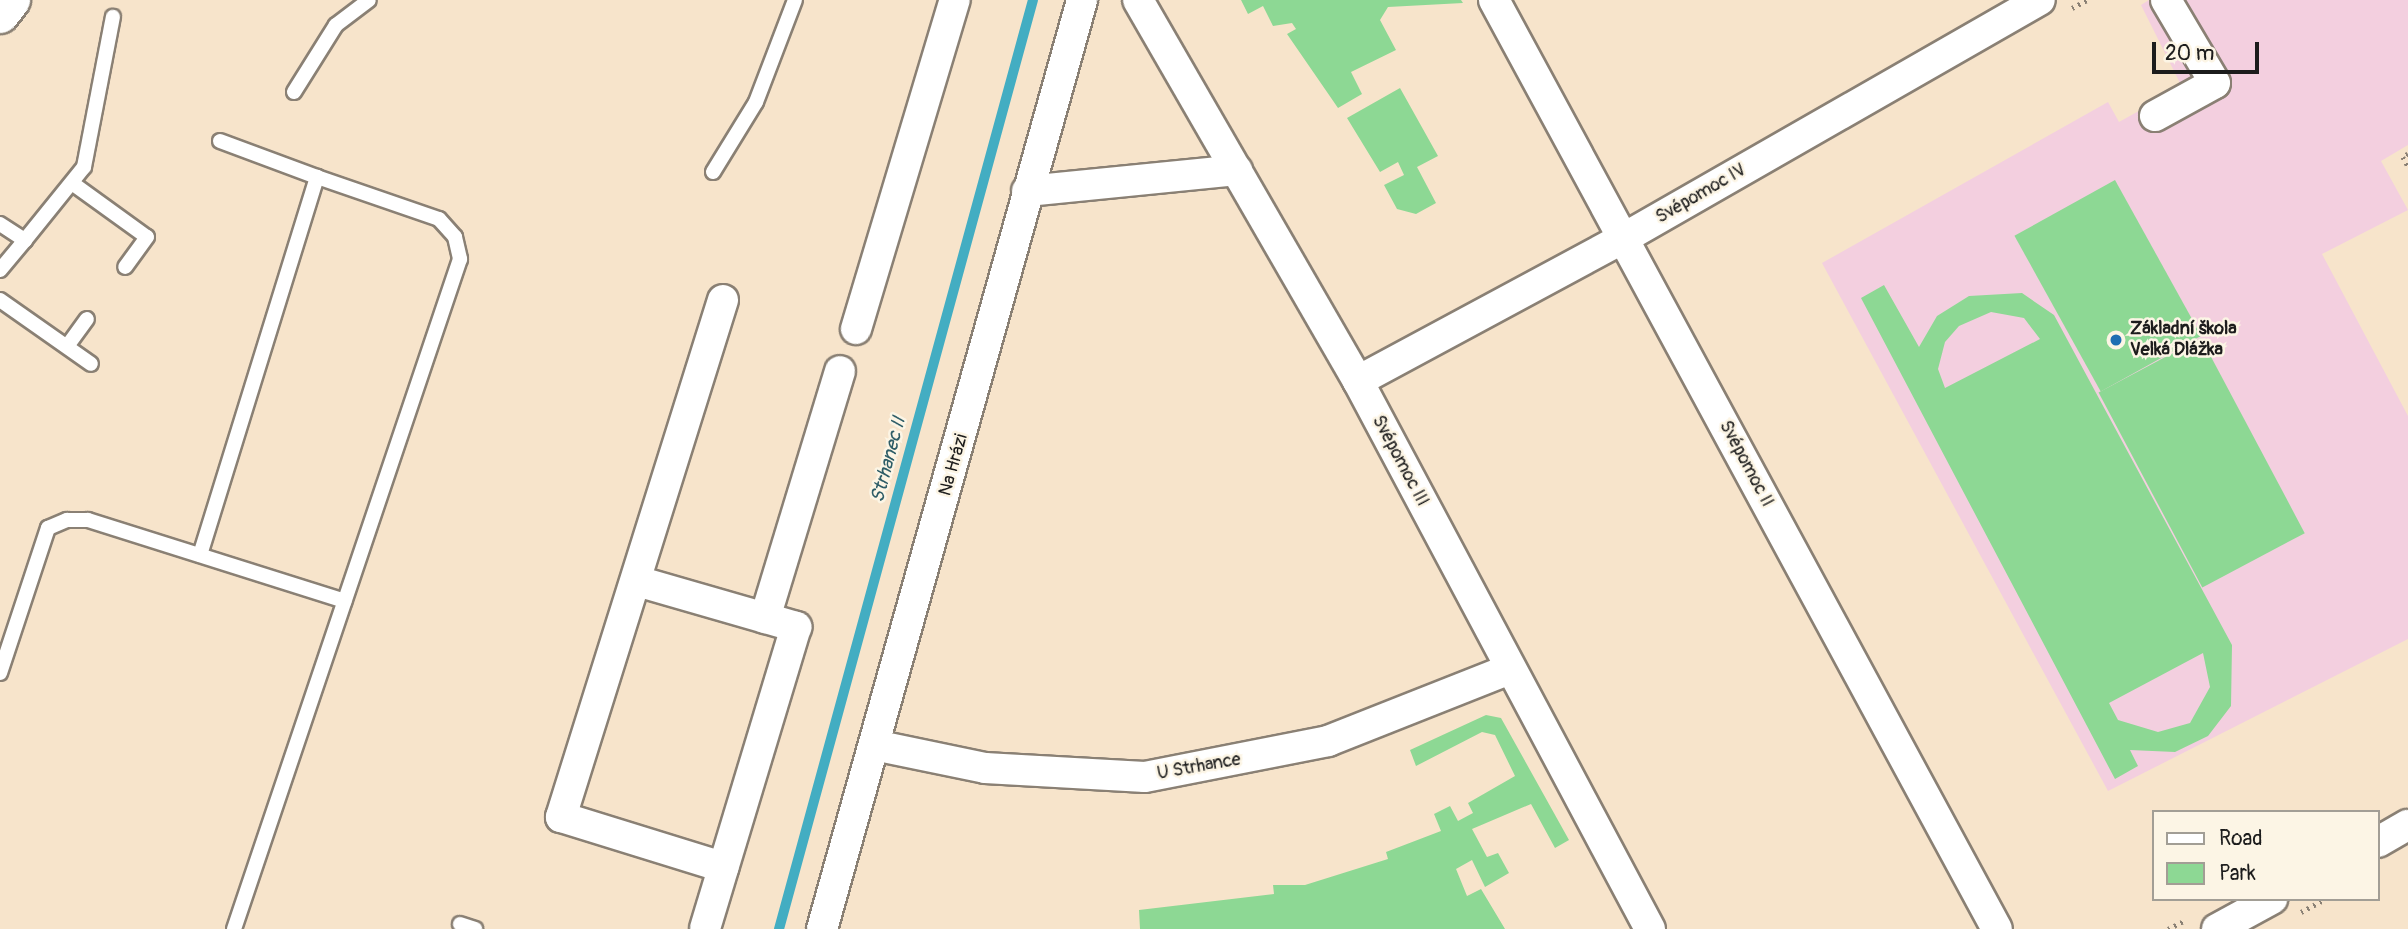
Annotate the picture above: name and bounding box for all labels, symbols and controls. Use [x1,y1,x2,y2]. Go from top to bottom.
scale bar [2156,28,2263,72]
text: 20 m [2165,40,2214,67]
street label: Svépomoc IV [1652,160,1750,228]
place label: Základní škola Velká Dlážka [2130,319,2237,362]
marker: Základní škola Velká Dlážka [2108,332,2124,348]
street label: Svépomoc III [1367,412,1433,510]
water label: Strhanec II [867,415,911,505]
street label: Svépomoc II [1714,417,1778,511]
street label: Na Hrázi [935,432,973,498]
street label: U Strhance [1156,749,1242,785]
legend [2152,810,2380,901]
text: Road [2219,825,2263,852]
text: Park [2219,860,2256,887]

